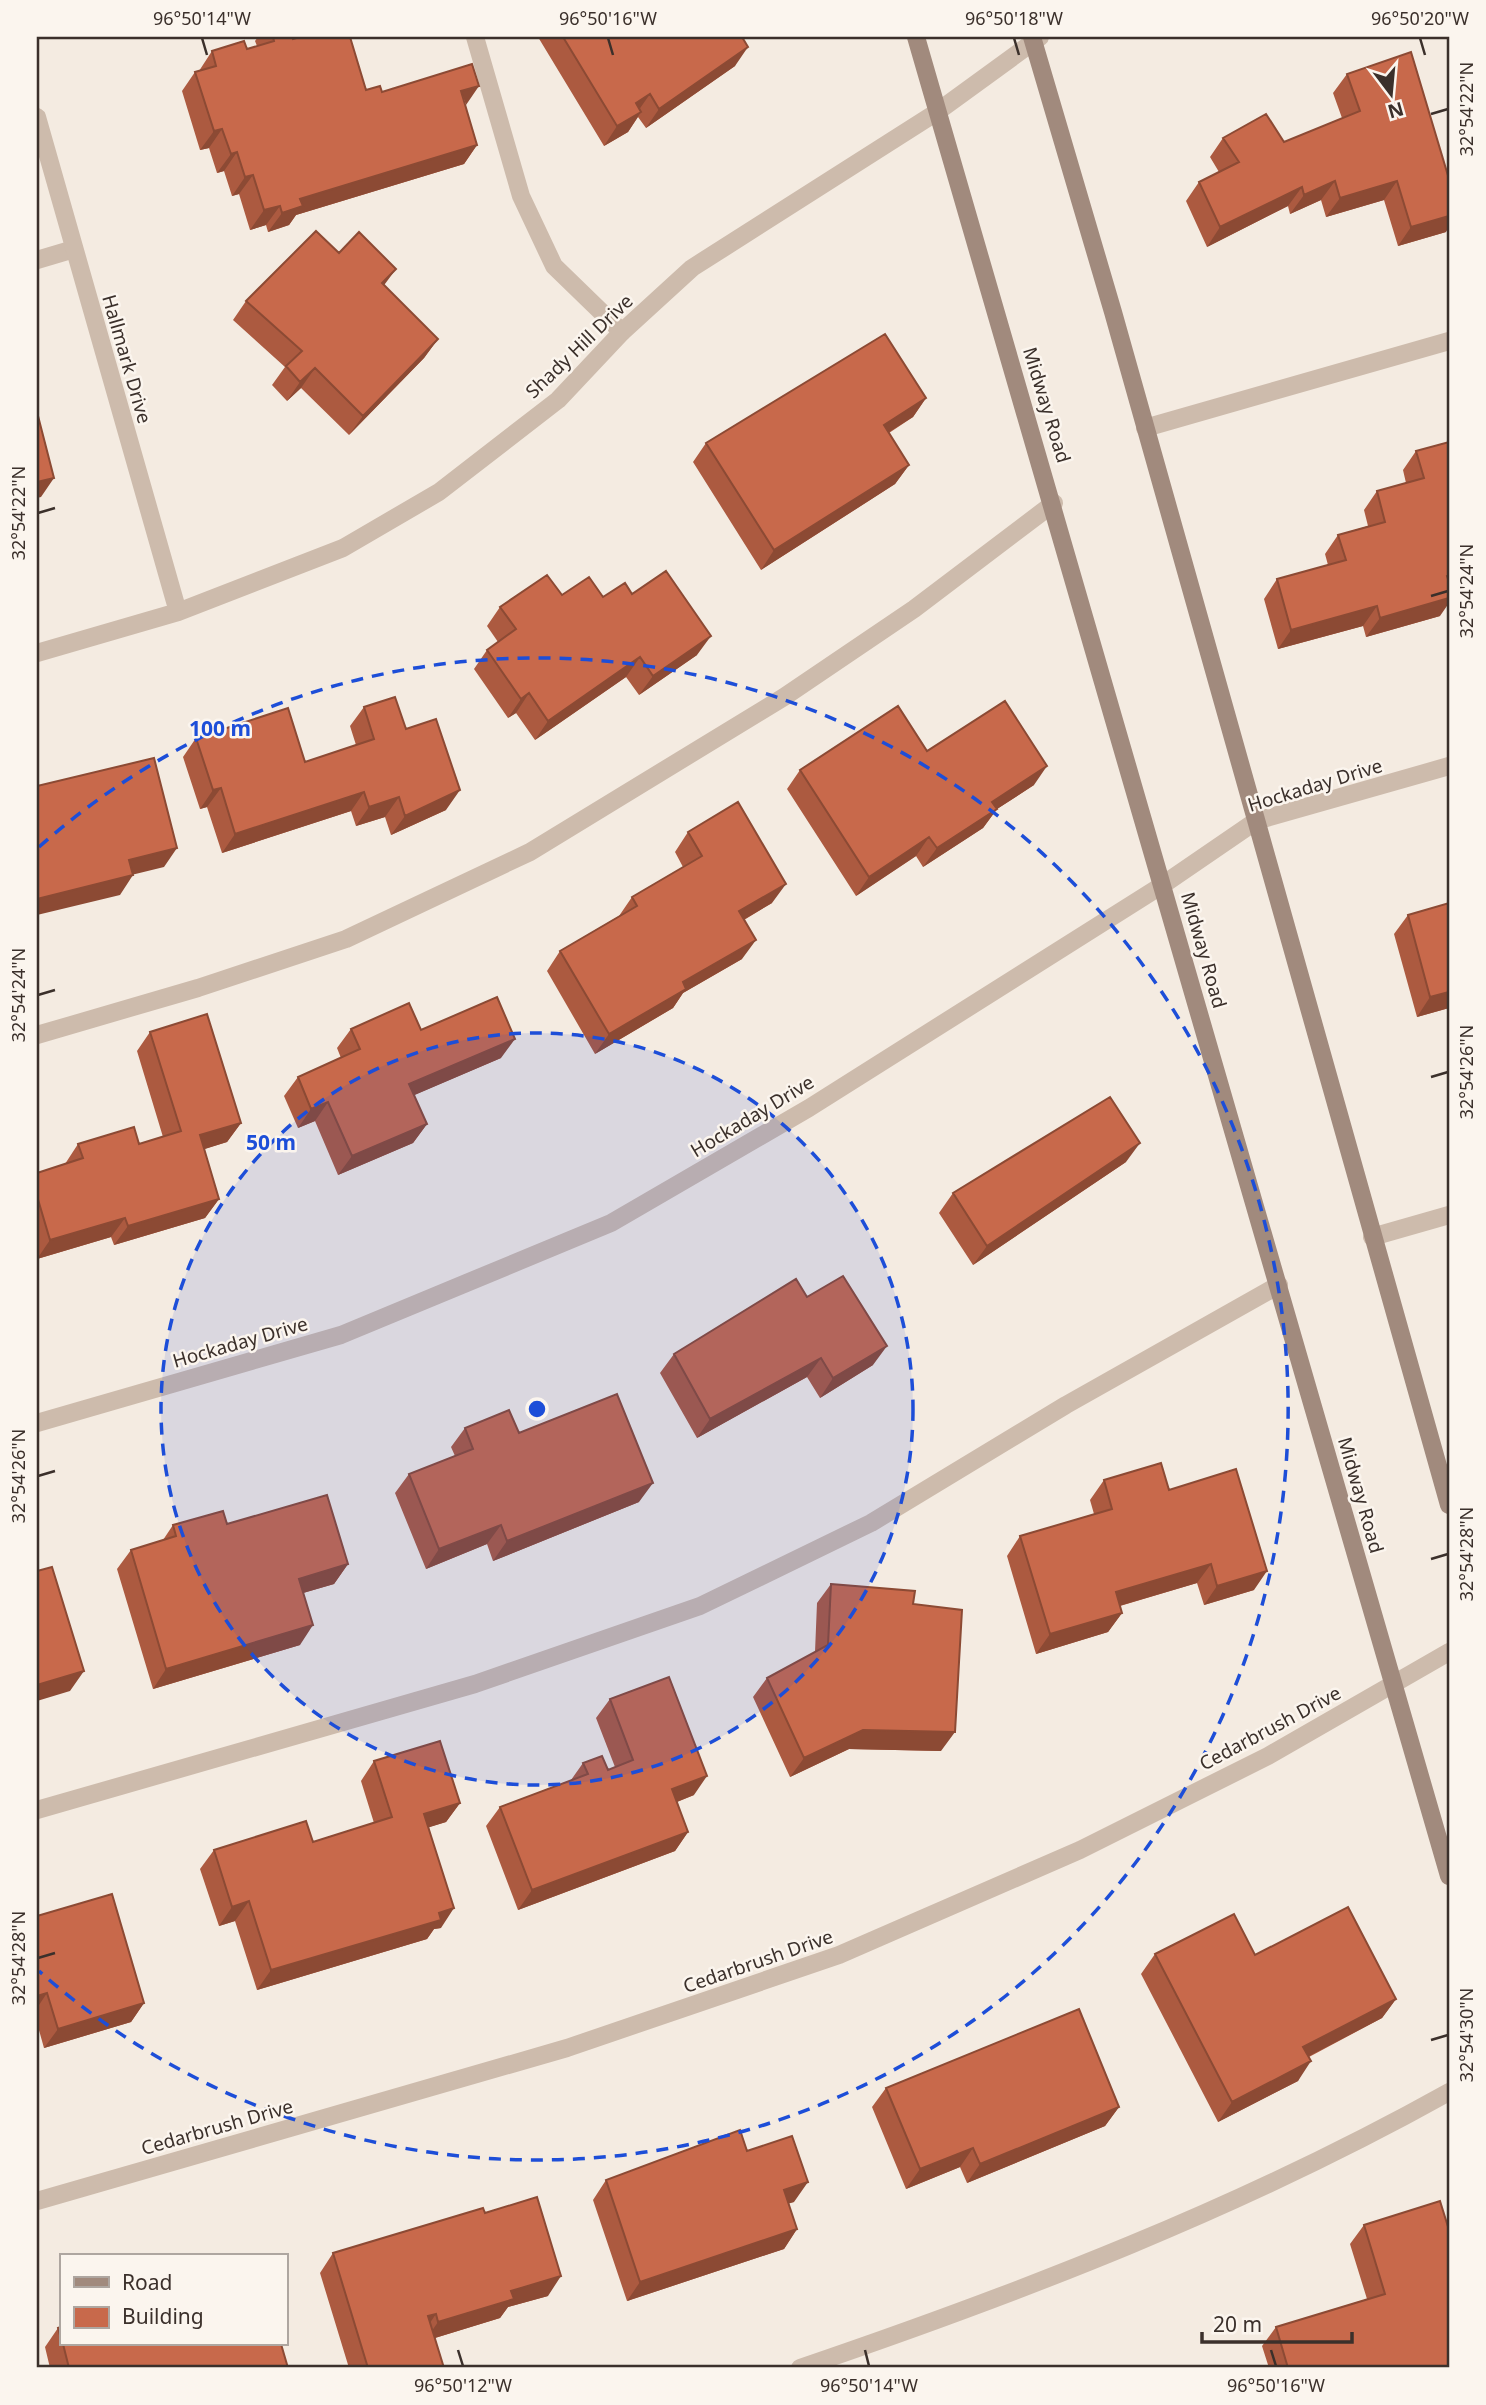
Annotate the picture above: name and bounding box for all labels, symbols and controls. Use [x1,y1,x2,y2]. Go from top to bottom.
text: 96°50'14"W [153,6,251,30]
text: 96°50'16"W [559,6,657,30]
text: 96°50'18"W [965,6,1063,30]
text: 96°50'20"W [1371,6,1469,30]
north arrow [1356,60,1426,130]
text: 32°54'22"N [1454,62,1478,156]
text: N [1385,96,1407,125]
street label: Shady Hill Drive [520,288,638,404]
street label: Hallmark Drive [96,292,158,426]
street label: Midway Road [1017,344,1077,466]
text: 32°54'22"N [6,466,30,560]
text: 32°54'24"N [1454,544,1478,638]
text: 100 m [189,714,251,742]
street label: Hockaday Drive [1245,752,1385,818]
street label: Midway Road [1175,889,1233,1011]
text: 32°54'24"N [6,948,30,1042]
text: 32°54'26"N [1454,1025,1478,1119]
street label: Hockaday Drive [686,1069,818,1163]
text: 50 m [246,1128,296,1156]
street label: Hockaday Drive [169,1310,311,1374]
centre of rings [525,1397,549,1421]
text: 32°54'26"N [6,1429,30,1523]
street label: Midway Road [1332,1434,1390,1556]
text: 32°54'28"N [1454,1507,1478,1601]
street label: Cedarbrush Drive [1195,1680,1345,1776]
text: 32°54'28"N [6,1911,30,2005]
street label: Cedarbrush Drive [680,1923,836,1999]
text: 32°54'30"N [1454,1988,1478,2082]
street label: Cedarbrush Drive [138,2093,296,2161]
legend [60,2254,287,2346]
text: Road [122,2268,172,2296]
scale bar [1202,2300,1353,2344]
text: Building [122,2302,204,2330]
text: 20 m [1213,2310,1262,2338]
text: 96°50'12"W [414,2373,512,2397]
text: 96°50'14"W [820,2373,918,2397]
text: 96°50'16"W [1227,2373,1325,2397]

